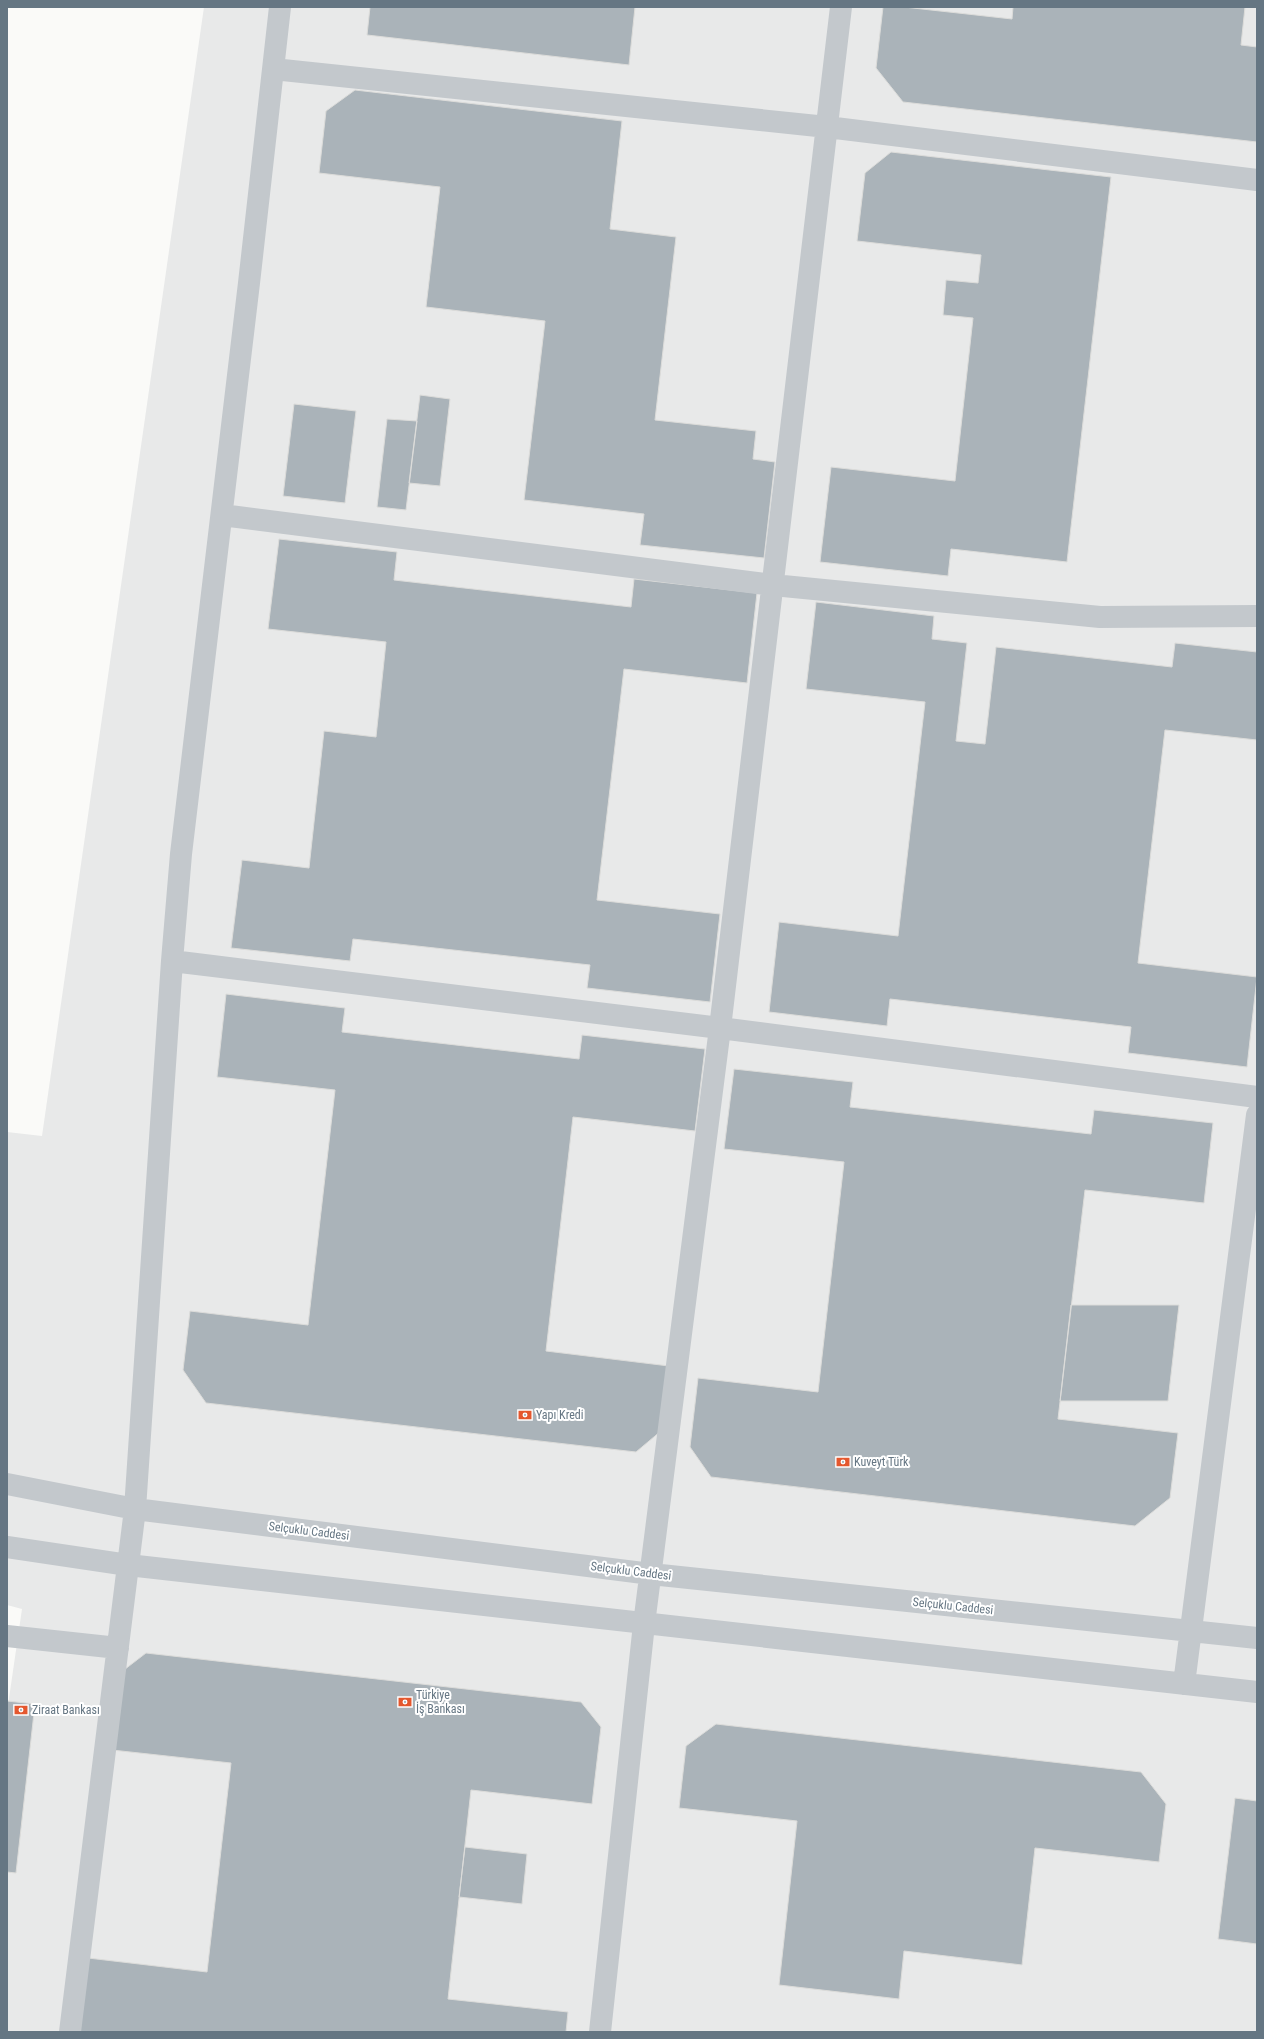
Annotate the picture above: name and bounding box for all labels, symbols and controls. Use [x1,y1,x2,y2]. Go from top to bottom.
bank icon: Yapı Kredi [517,1407,533,1423]
place label: Yapı Kredi [536,1408,584,1422]
bank icon: Kuveyt Türk [835,1454,851,1470]
place label: Kuveyt Türk [854,1455,909,1469]
street label: Selçuklu Caddesi [268,1519,350,1543]
street label: Selçuklu Caddesi [590,1559,672,1583]
street label: Selçuklu Caddesi [912,1595,994,1617]
place label: Türkiye İş Bankası [416,1688,465,1716]
bank icon: Türkiye İş Bankası [397,1694,413,1710]
bank icon: Ziraat Bankası [13,1702,29,1718]
place label: Ziraat Bankası [32,1703,100,1717]

